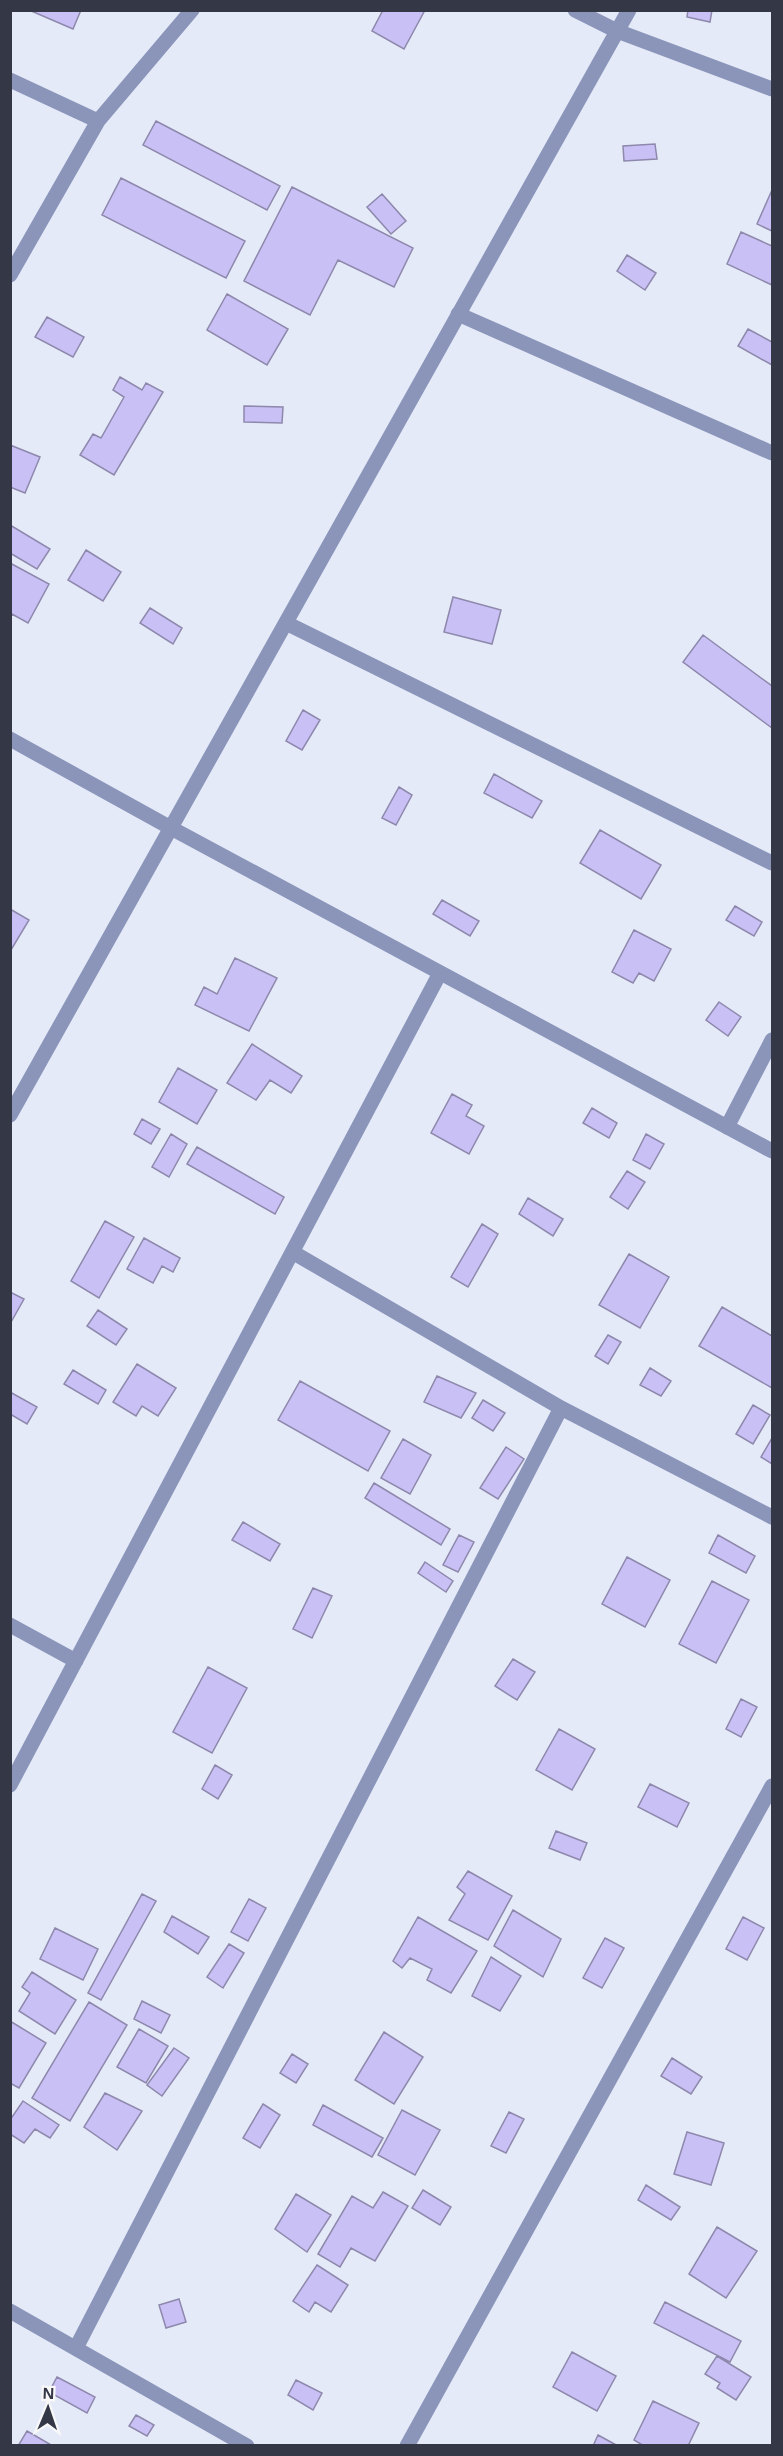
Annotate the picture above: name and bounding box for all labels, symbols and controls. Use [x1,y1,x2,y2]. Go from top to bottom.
north arrow [18,2378,78,2438]
text: N [42,2385,55,2402]

